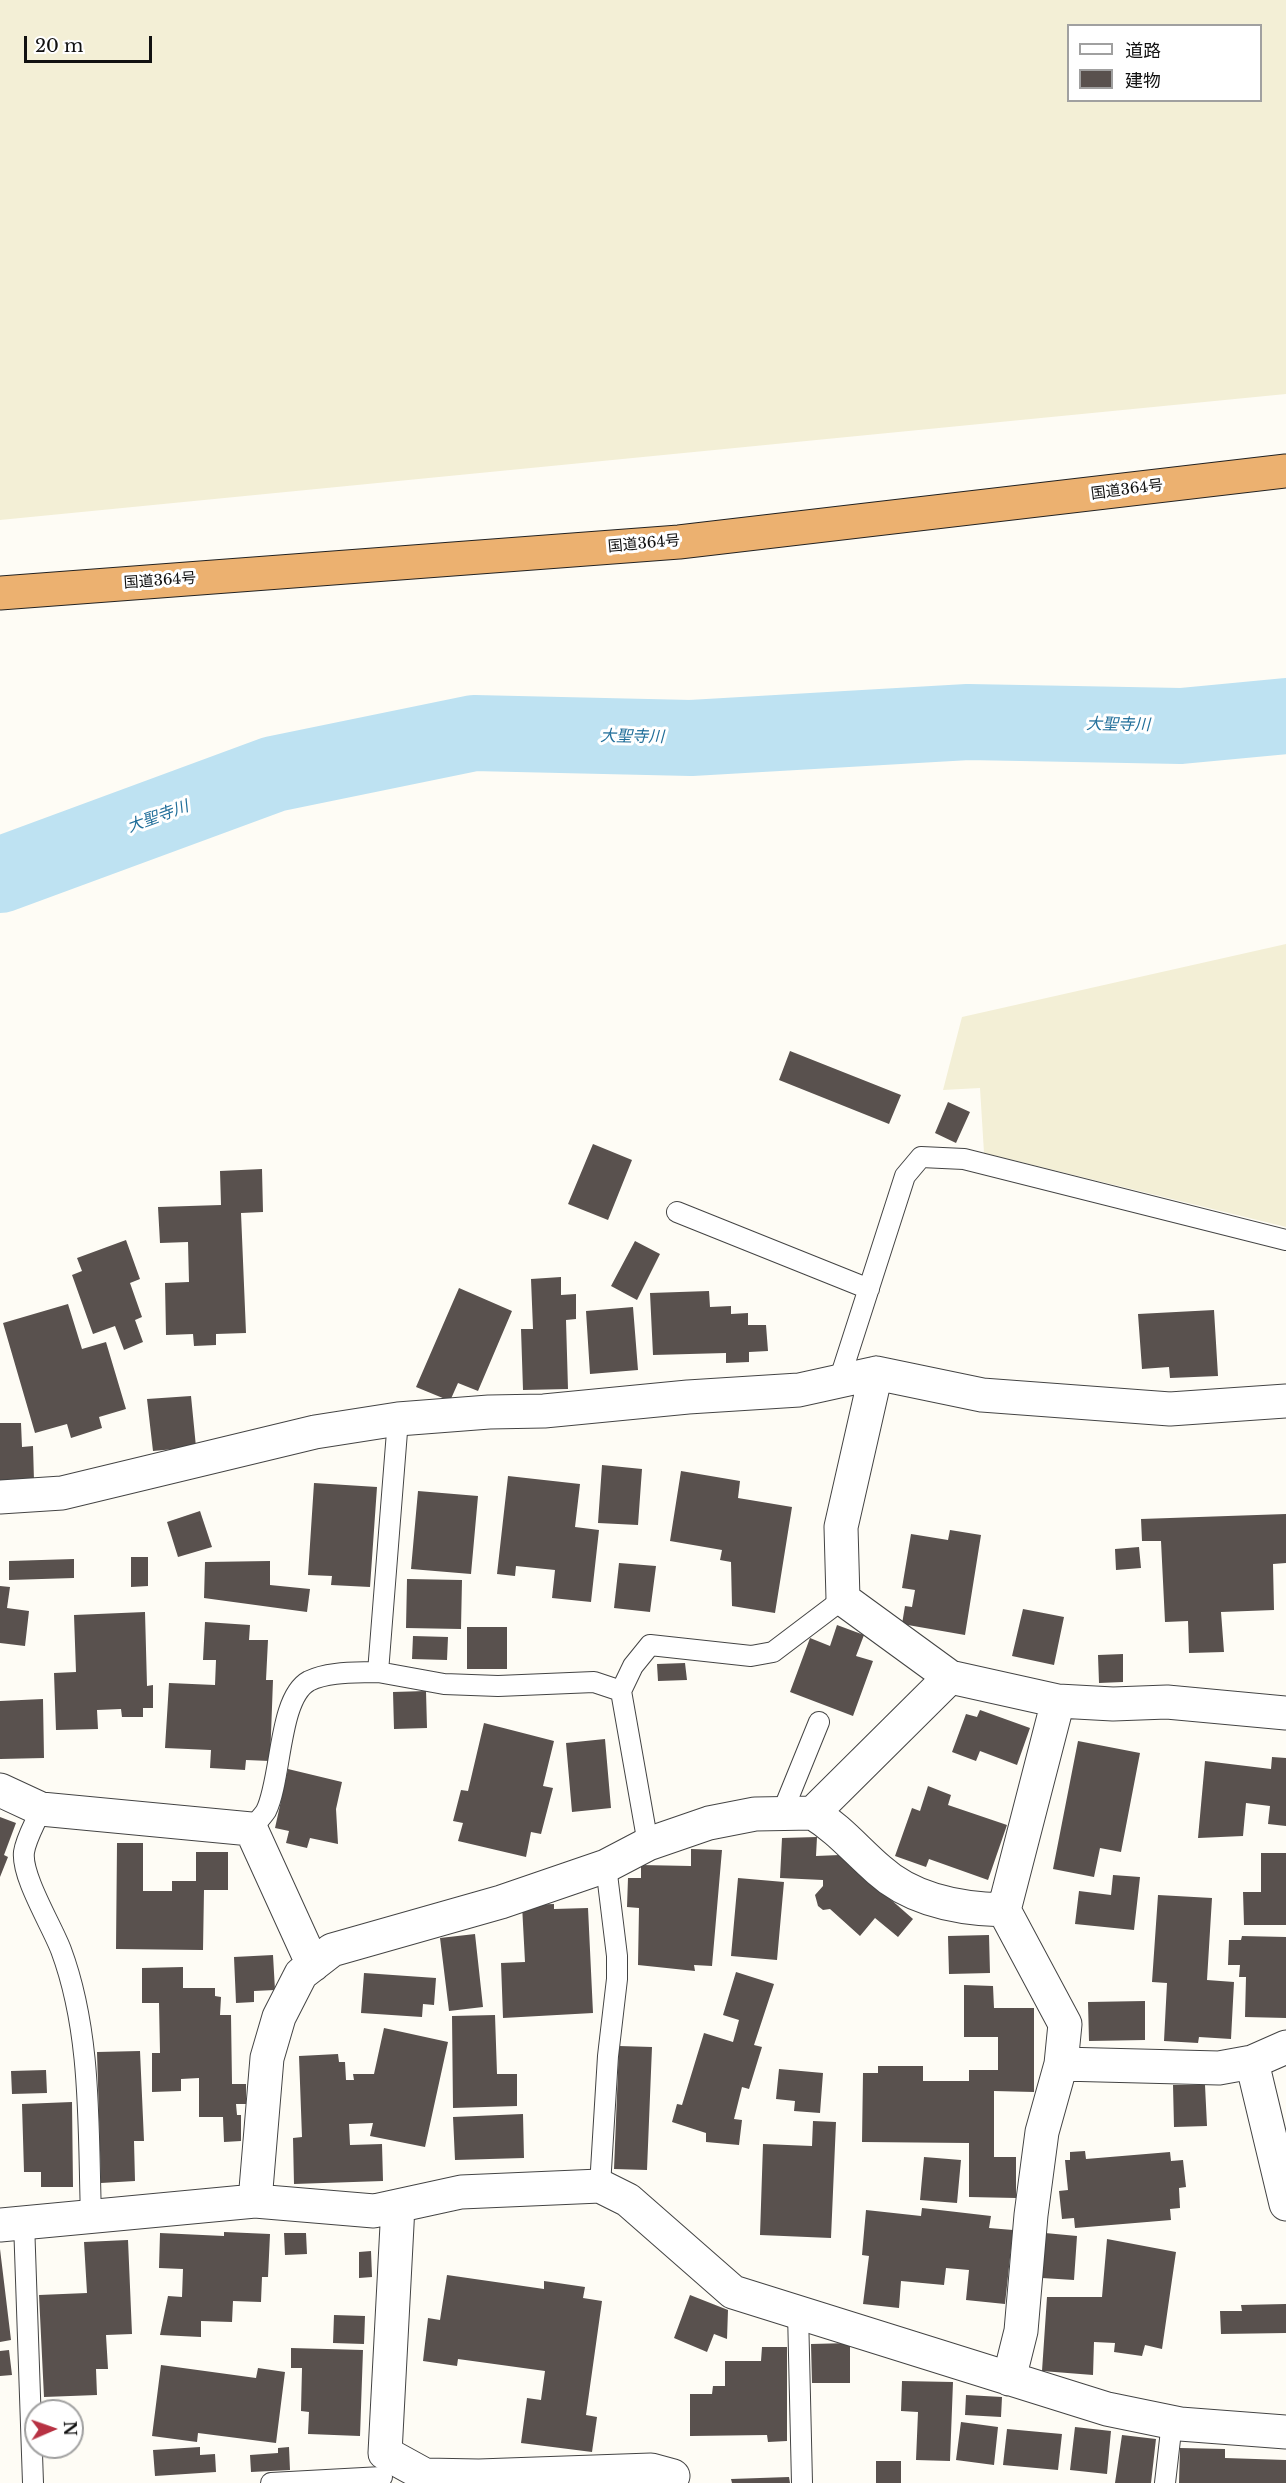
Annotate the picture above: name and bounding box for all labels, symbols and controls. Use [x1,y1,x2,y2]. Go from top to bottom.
scale bar [27,24,154,62]
legend [1067,24,1262,102]
text: 20 m [35,35,83,57]
text: 道路 [1125,40,1161,62]
text: 建物 [1125,70,1161,92]
street label: 国道364号 [1090,477,1164,503]
street label: 国道364号 [607,532,681,556]
street label: 国道364号 [123,569,197,593]
water label: 大聖寺川 [1086,715,1150,735]
water label: 大聖寺川 [600,727,664,747]
water label: 大聖寺川 [125,797,191,837]
north arrow [24,2399,84,2459]
text: N [60,2421,80,2436]

